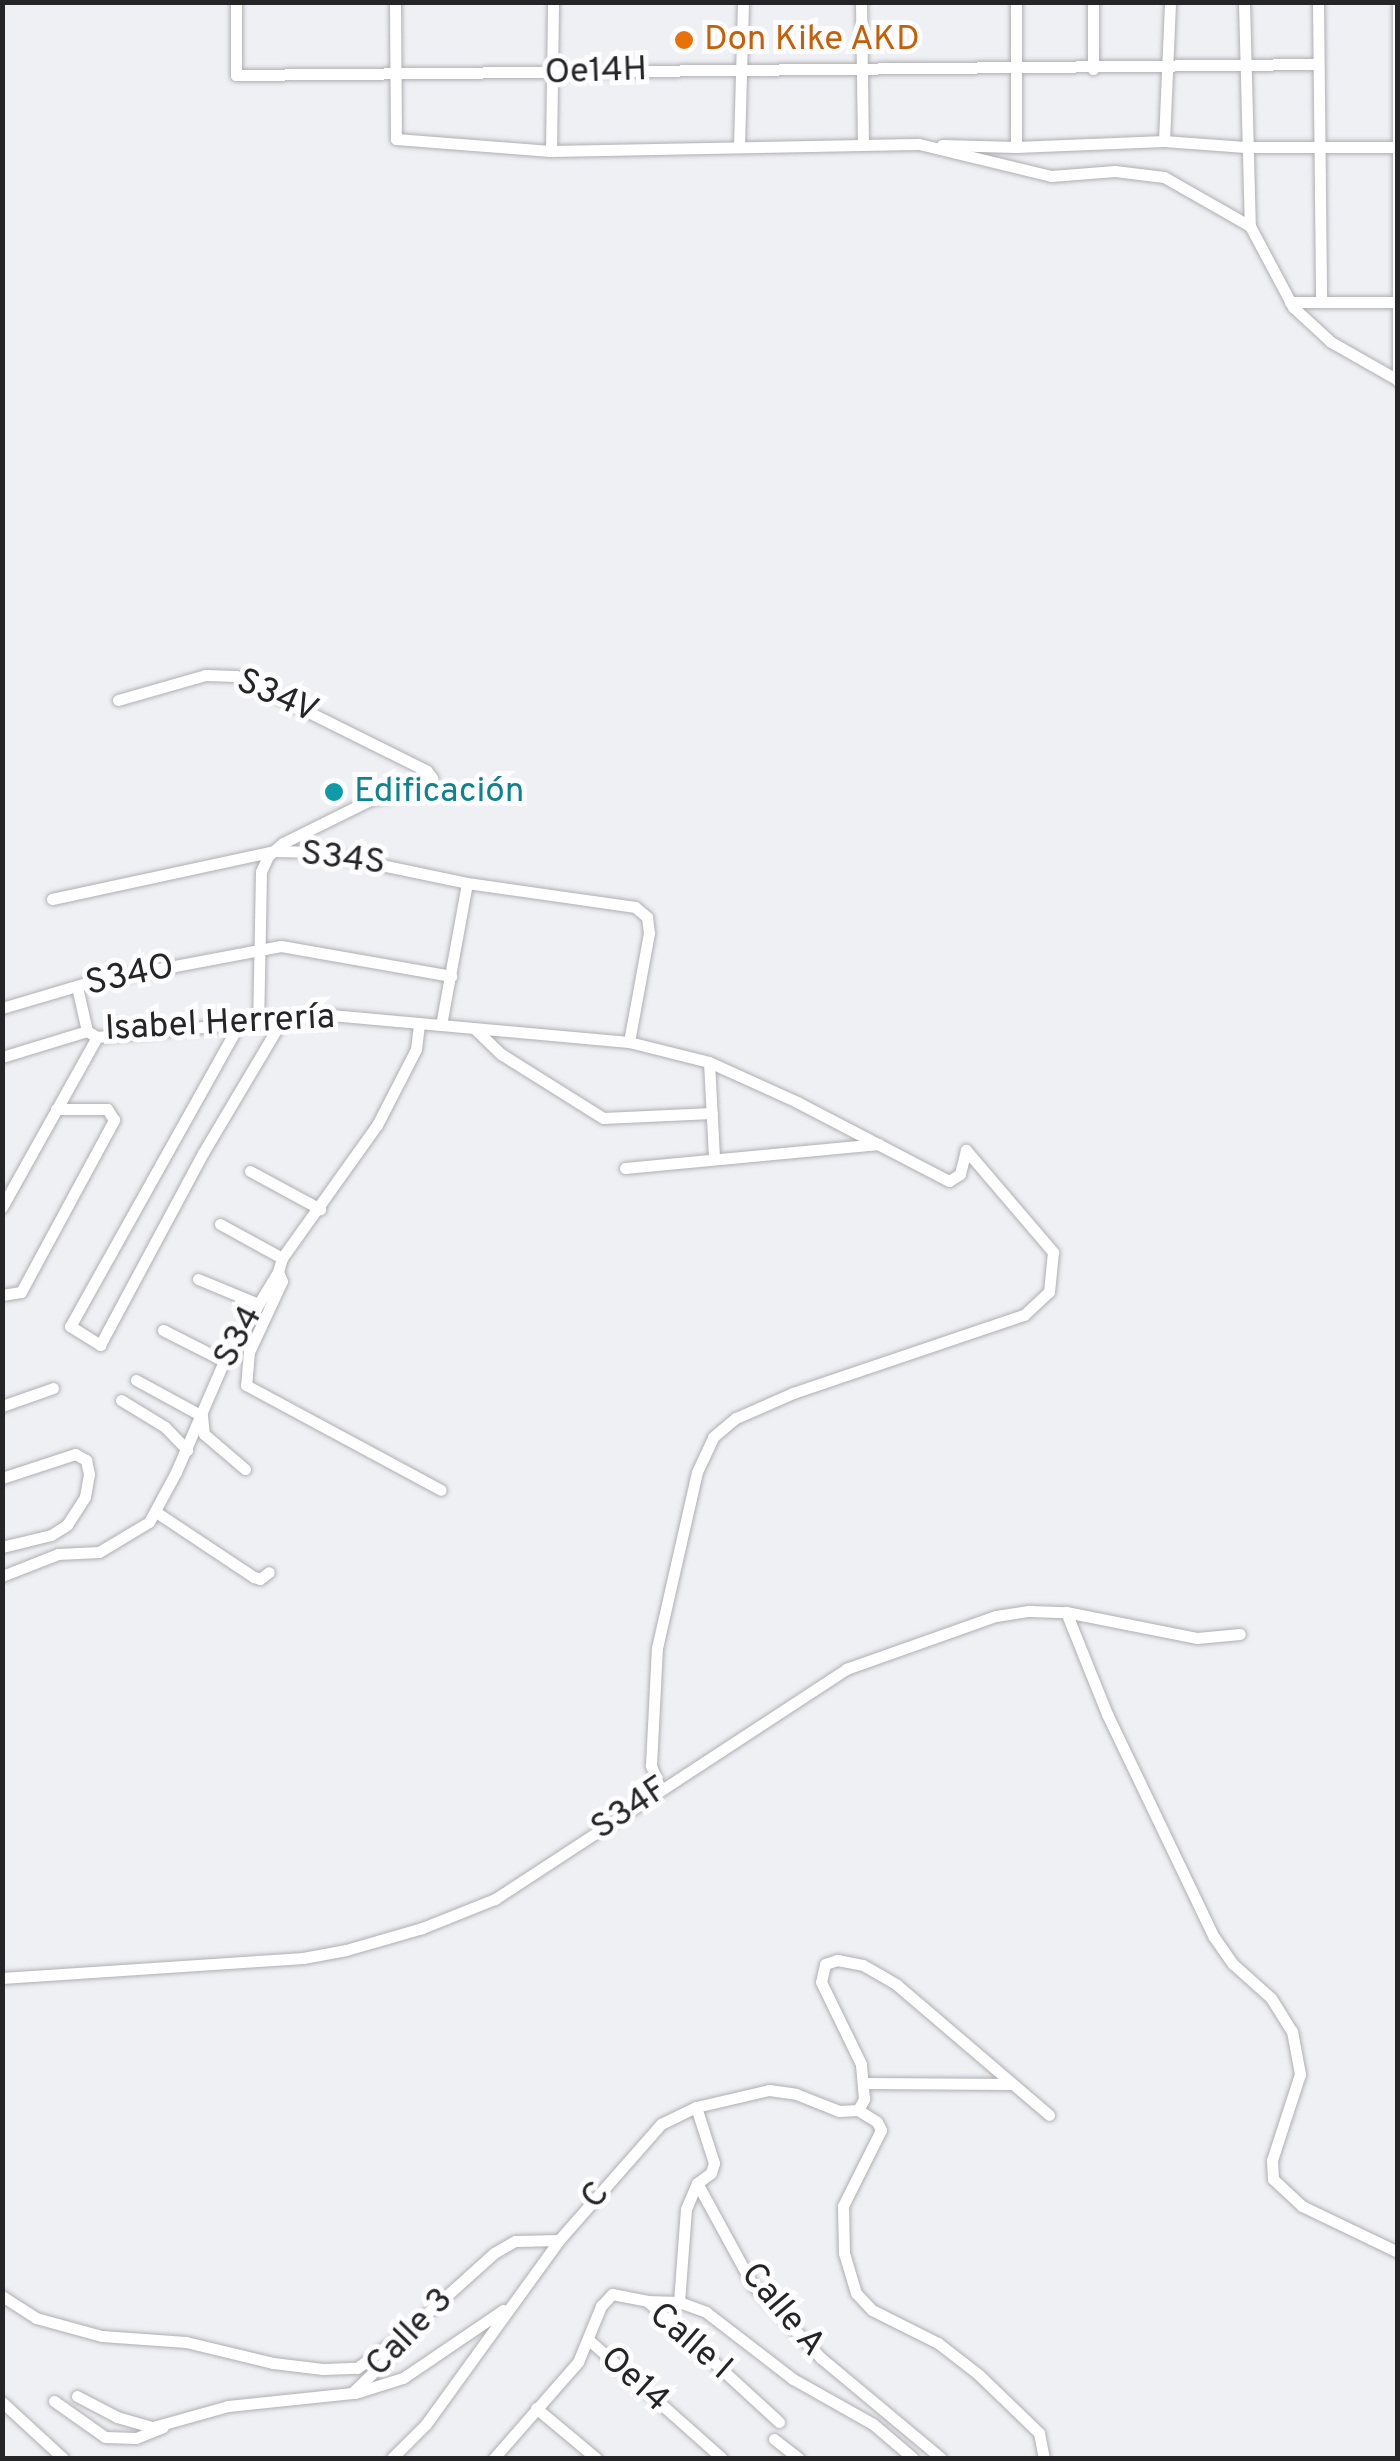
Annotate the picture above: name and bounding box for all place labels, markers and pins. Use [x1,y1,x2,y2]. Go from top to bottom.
place label: Don Kike AKD [704,19,921,61]
marker: Don Kike AKD [673,29,695,51]
place label: Edificación [354,771,525,813]
marker: Edificación [323,781,345,803]

